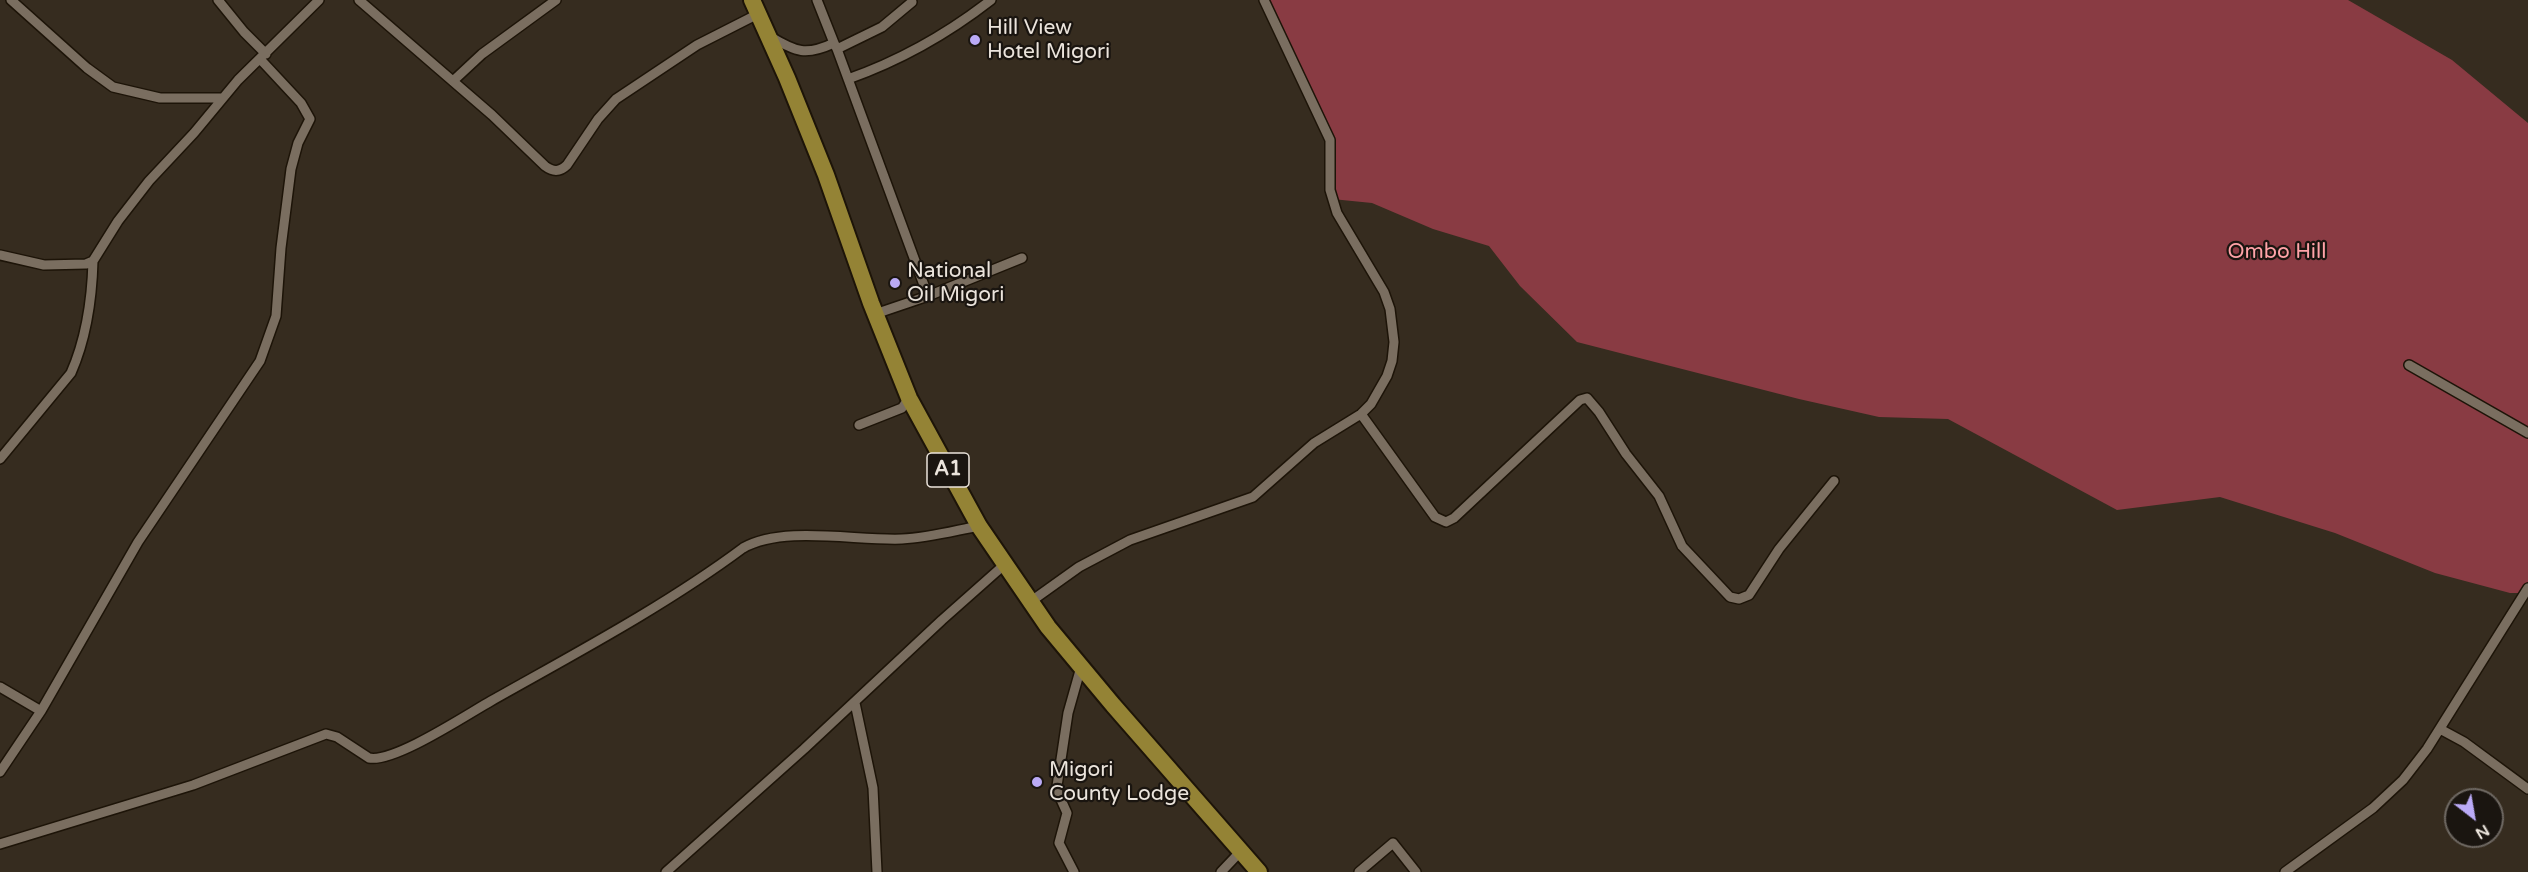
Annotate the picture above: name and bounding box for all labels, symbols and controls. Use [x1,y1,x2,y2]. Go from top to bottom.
place label: Hill View Hotel Migori [987,15,1110,65]
marker: Hill View Hotel Migori [968,33,982,47]
park label: Ombo Hill [2228,239,2326,265]
place label: National Oil Migori [907,258,1004,308]
marker: National Oil Migori [888,276,902,290]
road number: A1 [927,453,969,487]
place label: Migori County Lodge [1049,757,1189,807]
marker: Migori County Lodge [1030,775,1044,789]
north arrow [2444,788,2504,848]
text: N [2472,820,2493,844]

